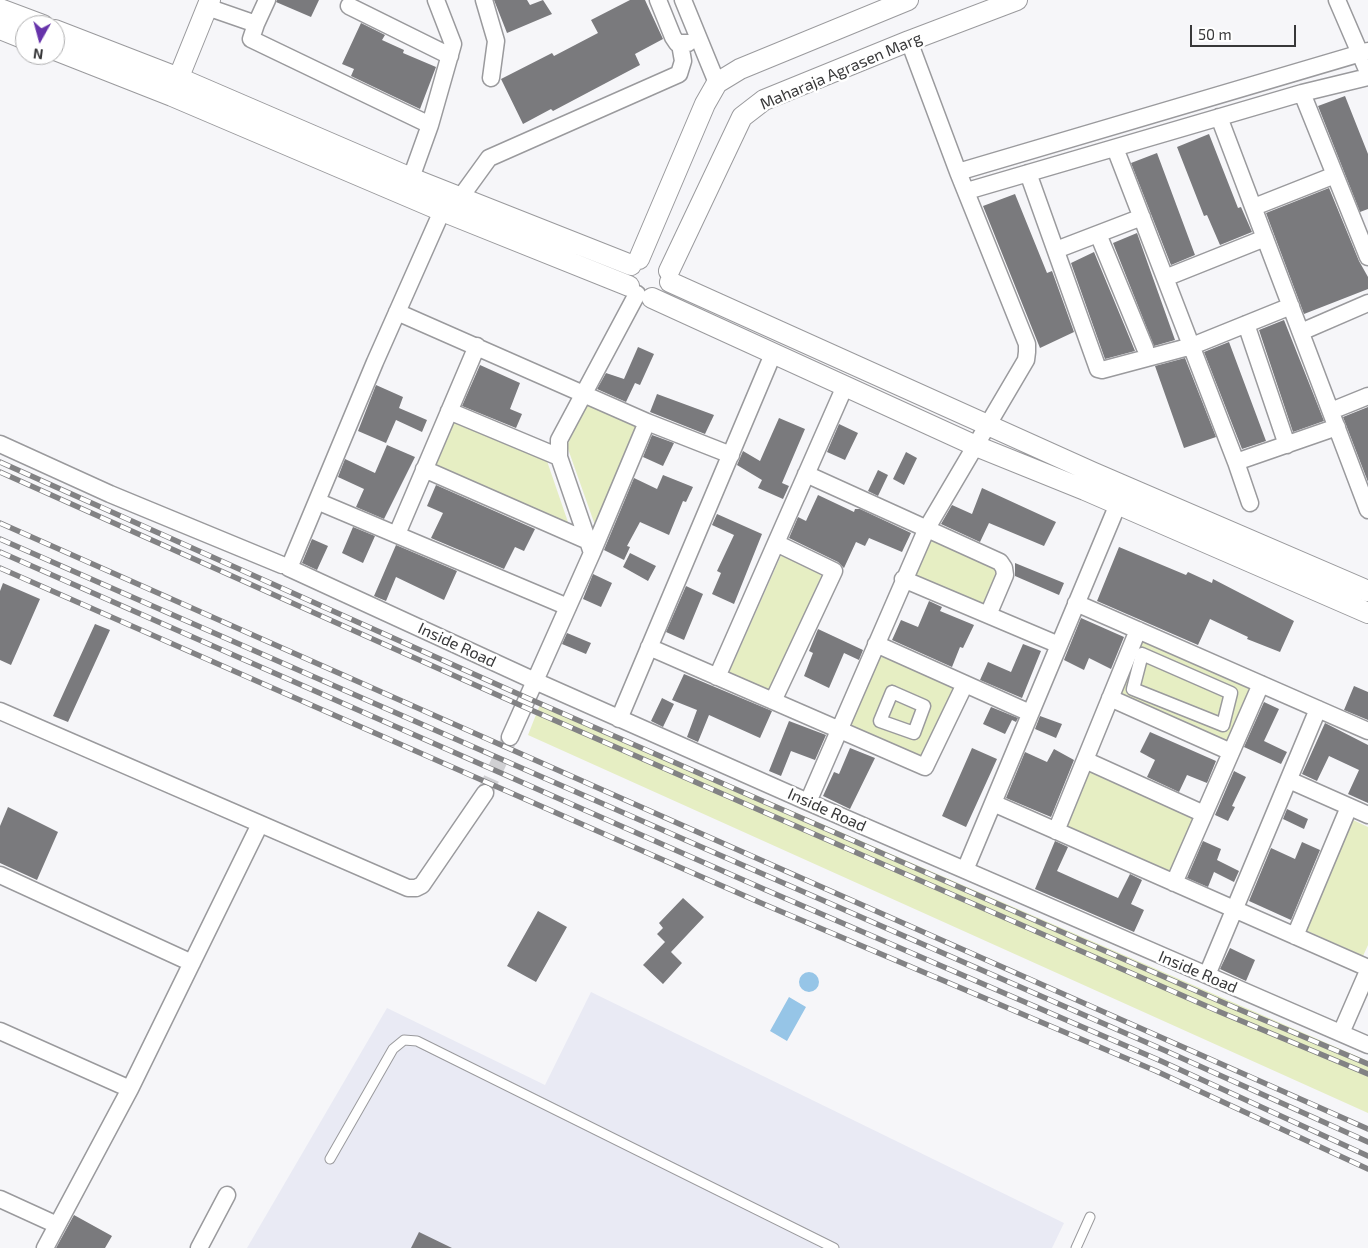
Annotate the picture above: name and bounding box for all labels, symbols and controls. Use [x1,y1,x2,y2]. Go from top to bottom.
north arrow [15,15,65,65]
scale bar [1193,15,1299,47]
text: 50 m [1198,25,1232,43]
street label: Maharaja Agrasen Marg [757,28,925,114]
text: N [32,45,44,63]
street label: Inside Road [415,619,499,671]
street label: Inside Road [785,784,869,836]
street label: Inside Road [1156,947,1240,997]

